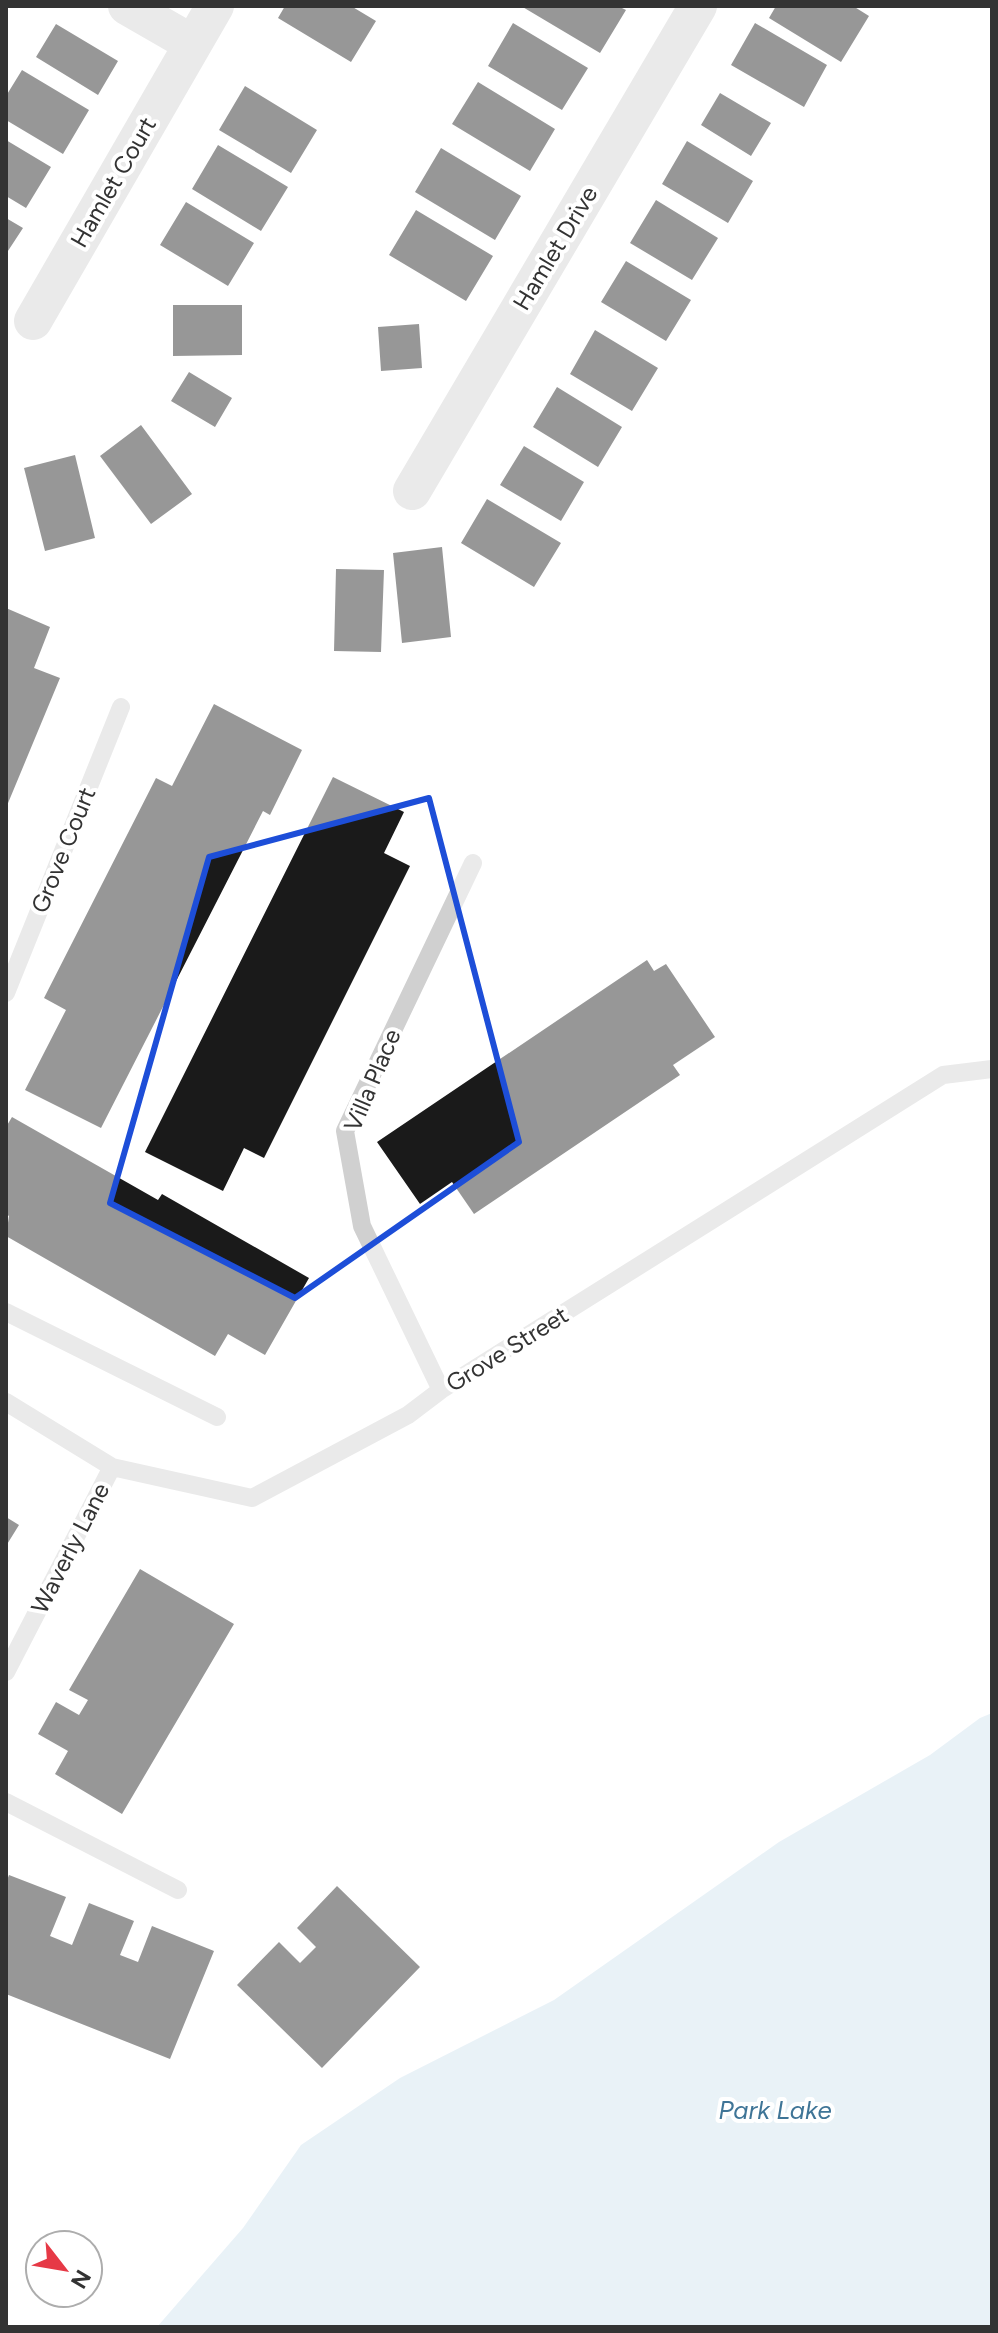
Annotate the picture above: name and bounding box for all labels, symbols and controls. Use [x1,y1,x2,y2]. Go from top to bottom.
street label: Hamlet Court [64,112,162,252]
street label: Hamlet Drive [507,181,603,315]
street label: Grove Court [25,783,101,917]
street label: Villa Place [337,1024,407,1136]
street label: Grove Street [441,1300,573,1398]
street label: Waverly Lane [25,1478,115,1618]
water label: Park Lake [718,2094,832,2126]
north arrow [24,2229,104,2309]
text: N [65,2265,97,2293]

